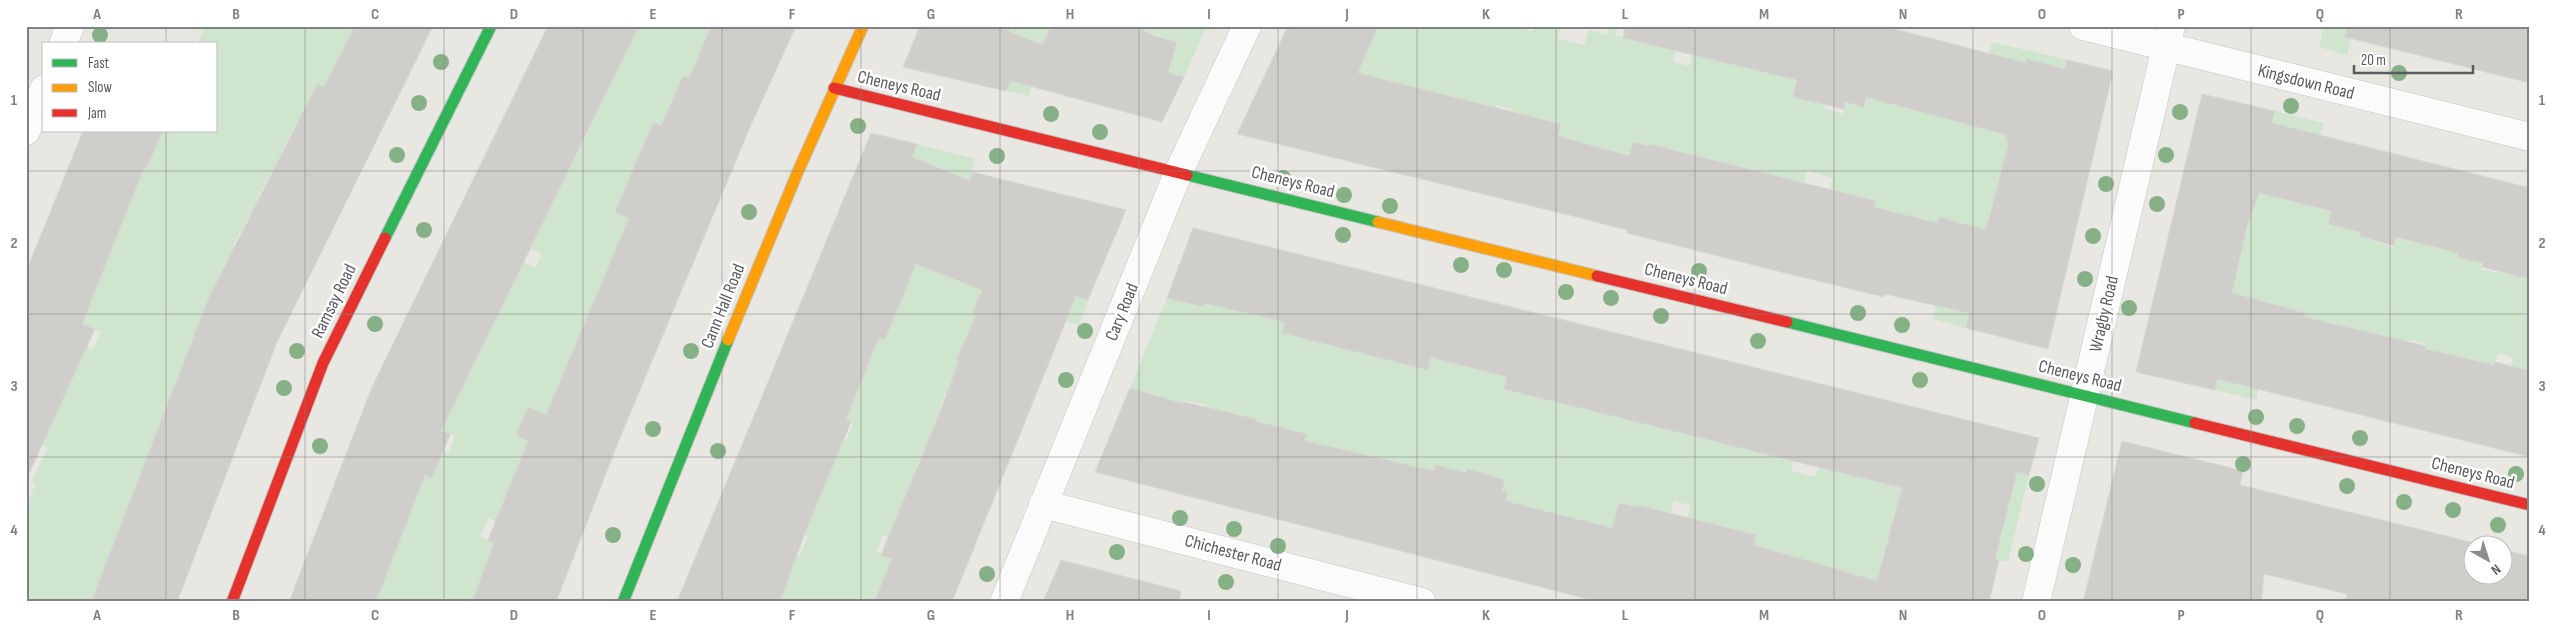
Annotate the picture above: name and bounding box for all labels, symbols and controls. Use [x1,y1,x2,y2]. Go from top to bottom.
text: A [92,5,101,24]
text: B [232,5,240,24]
text: C [371,5,379,24]
text: D [510,5,518,24]
text: E [650,5,657,24]
text: F [789,5,796,24]
text: G [927,5,935,24]
text: H [1066,5,1074,24]
text: I [1207,5,1211,24]
text: J [1344,5,1349,24]
text: K [1482,5,1490,24]
text: L [1622,5,1629,24]
text: M [1759,5,1769,24]
text: N [1899,5,1907,24]
text: O [2038,5,2046,24]
text: P [2177,5,2185,24]
text: Q [2316,5,2324,24]
text: R [2455,5,2463,24]
legend [42,42,218,132]
scale bar [2354,42,2472,74]
text: 20 m [2361,51,2386,70]
text: Fast [88,54,110,73]
street label: Kingsdown Road [2256,60,2356,104]
street label: Cheneys Road [855,66,943,106]
text: Slow [88,78,112,97]
text: 1 [11,91,18,110]
text: 1 [2539,91,2546,110]
text: Jam [87,104,106,123]
street label: Cheneys Road [1249,162,1337,202]
text: 2 [10,234,18,253]
text: 2 [2538,234,2546,253]
street label: Cheneys Road [1642,259,1730,299]
street label: Ramsay Road [307,261,361,341]
street label: Cann Hall Road [697,261,749,351]
street label: Wragby Road [2085,274,2123,354]
street label: Cary Road [1101,280,1143,344]
street label: Cheneys Road [2036,356,2124,396]
text: 3 [10,377,18,396]
text: 3 [2538,377,2546,396]
street label: Cheneys Road [2429,453,2517,493]
text: 4 [10,521,18,540]
text: 4 [2538,521,2546,540]
street label: Chichester Road [1182,530,1284,576]
north arrow [2464,536,2514,586]
text: N [2488,561,2504,579]
text: A [92,606,101,625]
text: B [232,606,240,625]
text: C [371,606,379,625]
text: D [510,606,518,625]
text: E [650,606,657,625]
text: F [789,606,796,625]
text: G [927,606,935,625]
text: H [1066,606,1074,625]
text: I [1207,606,1211,625]
text: J [1344,606,1349,625]
text: K [1482,606,1490,625]
text: L [1622,606,1629,625]
text: M [1759,606,1769,625]
text: N [1899,606,1907,625]
text: O [2038,606,2046,625]
text: P [2177,606,2185,625]
text: Q [2316,606,2324,625]
text: R [2455,606,2463,625]

